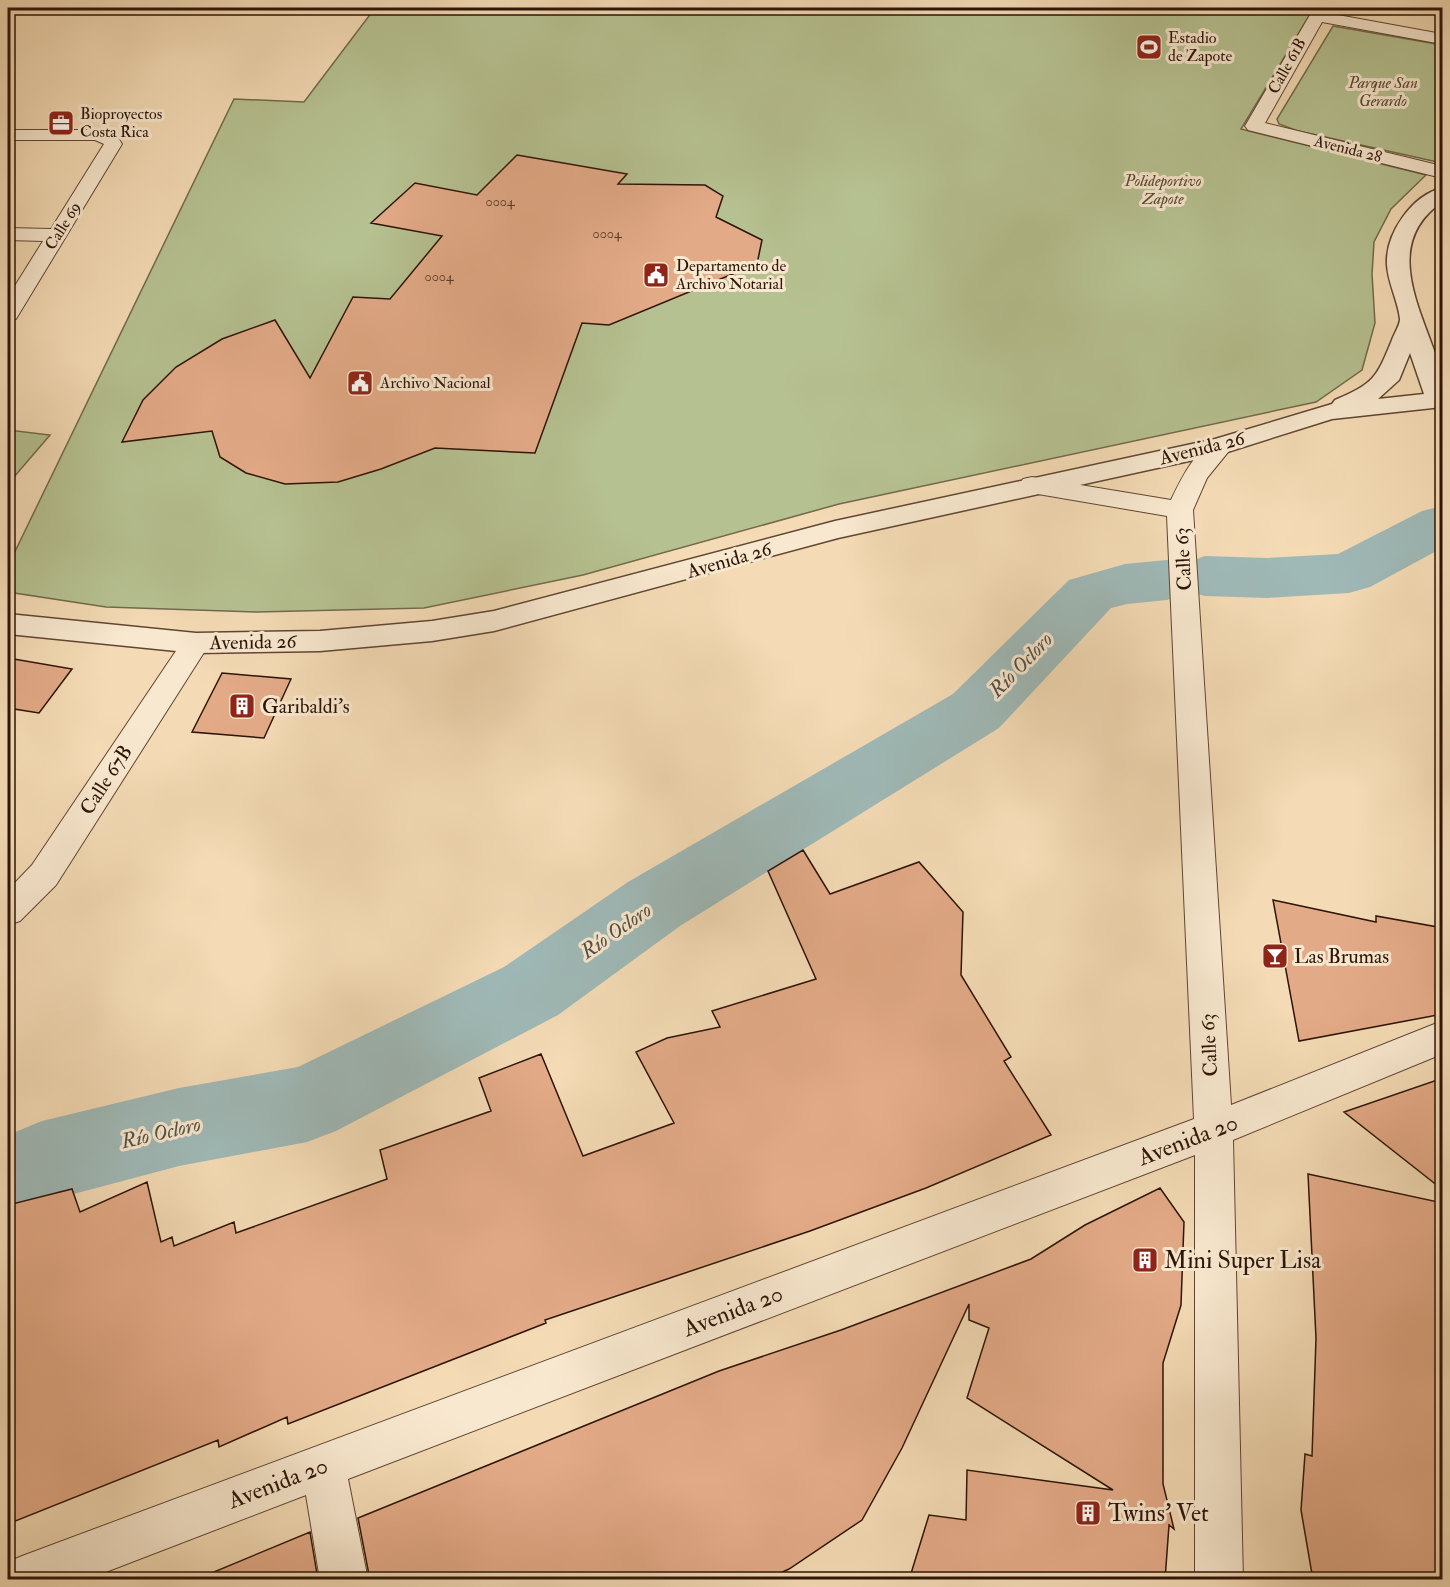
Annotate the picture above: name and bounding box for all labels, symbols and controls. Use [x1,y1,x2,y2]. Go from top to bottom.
place label: Estadio de Zapote [1168,28,1232,67]
sports icon: Estadio de Zapote [1134,32,1164,62]
street label: Calle 61B [1264,35,1310,97]
park label: Parque San Gerardo [1347,73,1418,111]
place label: Bioproyectos Costa Rica [80,104,162,142]
office icon: Bioproyectos Costa Rica [46,108,76,138]
street label: Avenida 28 [1311,131,1384,167]
park label: Polideportivo Zapote [1124,171,1202,209]
house number: 0004 [485,193,516,210]
street label: Calle 69 [41,198,85,254]
house number: 0004 [592,225,623,242]
place label: Departamento de Archivo Notarial [675,256,786,294]
public building icon: Departamento de Archivo Notarial [641,260,671,290]
house number: 0004 [424,268,455,285]
public building icon: Archivo Nacional [345,368,375,398]
place label: Archivo Nacional [379,373,491,393]
street label: Avenida 26 [1156,425,1248,471]
street label: Calle 63 [1169,527,1197,591]
street label: Avenida 26 [683,536,775,584]
water label: Río Ocloro [983,627,1059,704]
street label: Avenida 26 [208,629,298,655]
building icon: Garibaldi's [227,691,257,721]
place label: Garibaldi's [262,694,350,719]
street label: Calle 67B [74,741,138,819]
water label: Río Ocloro [574,897,657,966]
bar icon: Las Brumas [1260,941,1290,971]
place label: Las Brumas [1294,944,1389,969]
street label: Calle 63 [1195,1013,1223,1077]
street label: Avenida 20 [1133,1107,1242,1174]
water label: Río Ocloro [118,1111,203,1155]
building icon: Mini Super Lisa [1130,1245,1160,1275]
place label: Mini Super Lisa [1164,1245,1322,1276]
street label: Avenida 20 [678,1278,787,1345]
street label: Avenida 20 [223,1450,332,1517]
building icon: Twins' Vet [1073,1498,1103,1528]
place label: Twins' Vet [1108,1498,1209,1529]

